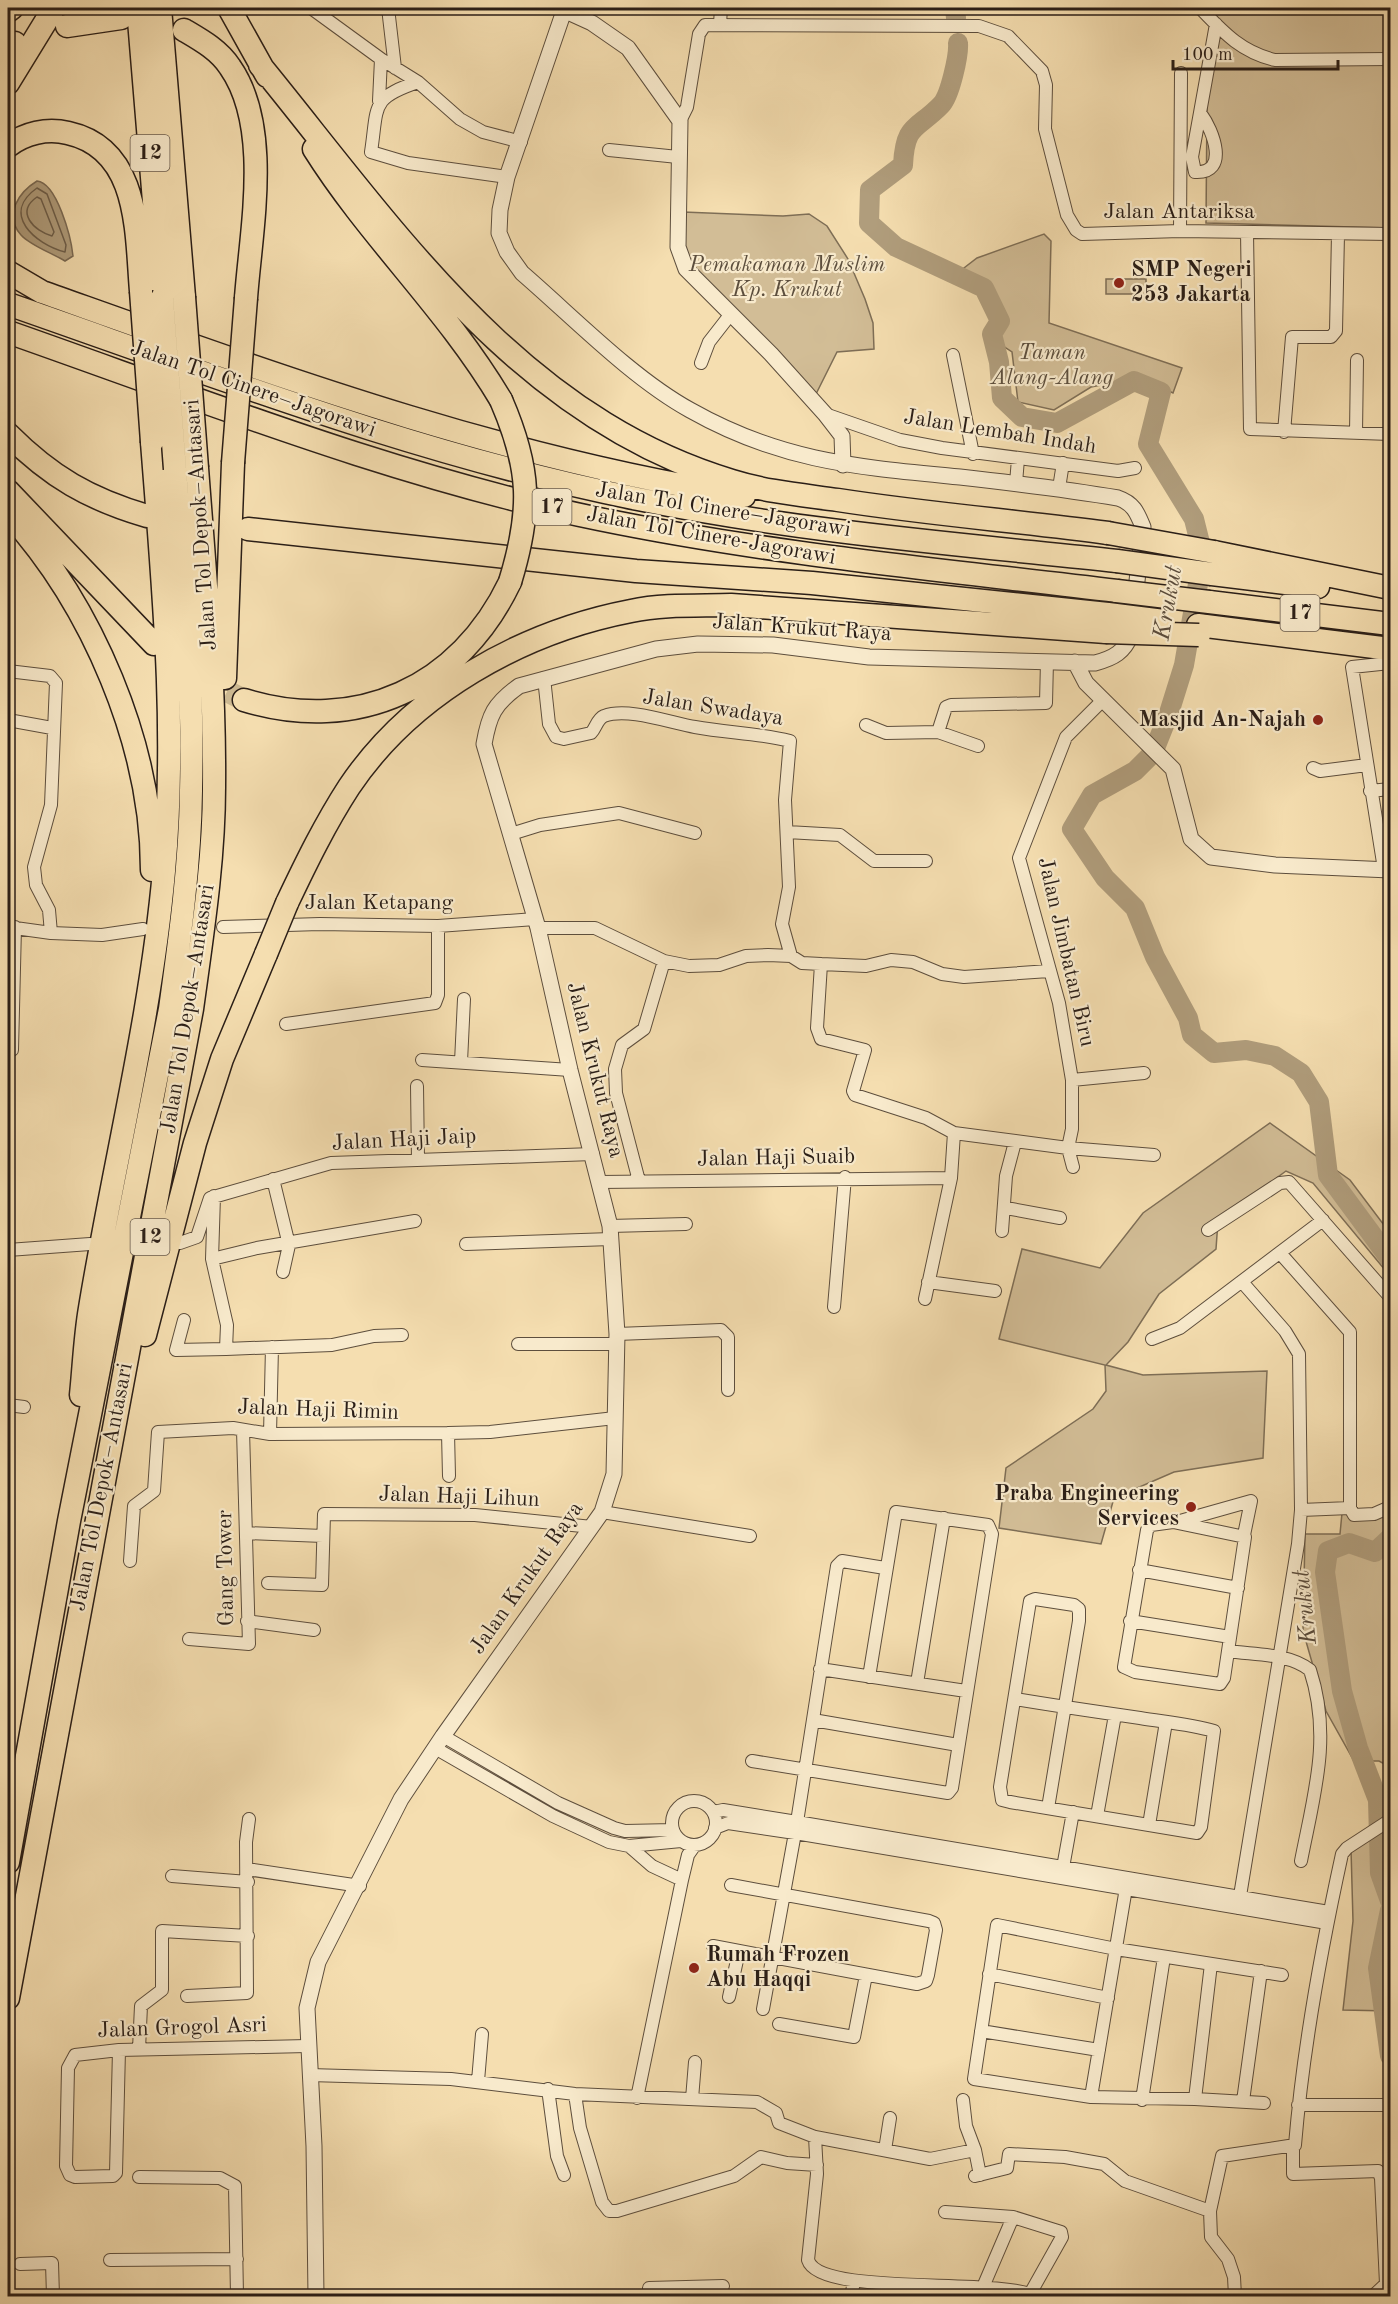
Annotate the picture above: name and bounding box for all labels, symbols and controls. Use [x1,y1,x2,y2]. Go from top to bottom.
scale bar [1173,33,1338,71]
text: 100 m [1182,46,1233,64]
road number: 12 [130,135,170,171]
street label: Jalan Antariksa [1103,201,1255,223]
park label: Pemakaman Muslim Kp. Krukut [688,254,886,301]
place label: SMP Negeri 253 Jakarta [1131,259,1252,306]
marker: SMP Negeri 253 Jakarta [1112,276,1126,290]
street label: Jalan Tol Cinere–Jagorawi [127,337,379,441]
park label: Taman Alang-Alang [990,342,1114,389]
street label: Jalan Tol Depok–Antasari [181,398,221,652]
street label: Jalan Lembah Indah [902,406,1098,458]
street label: Jalan Tol Cinere–Jagorawi [594,479,852,541]
road number: 17 [532,489,572,525]
street label: Jalan Tol Cinere-Jagorawi [585,503,837,569]
water label: Krukut [1150,564,1187,643]
road number: 17 [1280,595,1320,631]
street label: Jalan Krukut Raya [711,611,893,645]
street label: Jalan Swadaya [641,686,785,730]
place label: Masjid An-Najah [1139,709,1306,731]
marker: Masjid An-Najah [1311,713,1325,727]
street label: Jalan Jimbatan Biru [1034,855,1099,1049]
street label: Jalan Tol Depok–Antasari [157,883,219,1135]
street label: Jalan Ketapang [305,892,454,914]
street label: Jalan Krukut Raya [563,980,627,1160]
street label: Jalan Haji Jaip [331,1125,477,1155]
street label: Jalan Haji Suaib [697,1146,855,1170]
road number: 12 [130,1219,170,1255]
street label: Jalan Tol Depok–Antasari [67,1361,137,1613]
street label: Jalan Haji Rimin [237,1396,399,1424]
street label: Jalan Haji Lihun [378,1483,540,1511]
place label: Praba Engineering Services [994,1483,1179,1530]
street label: Jalan Krukut Raya [466,1498,588,1658]
marker: Praba Engineering Services [1184,1500,1198,1514]
street label: Gang Tower [214,1510,238,1626]
water label: Krukut [1290,1568,1322,1647]
place label: Rumah Frozen Abu Haqqi [706,1944,850,1991]
marker: Rumah Frozen Abu Haqqi [687,1961,701,1975]
street label: Jalan Grogol Asri [97,2014,267,2042]

